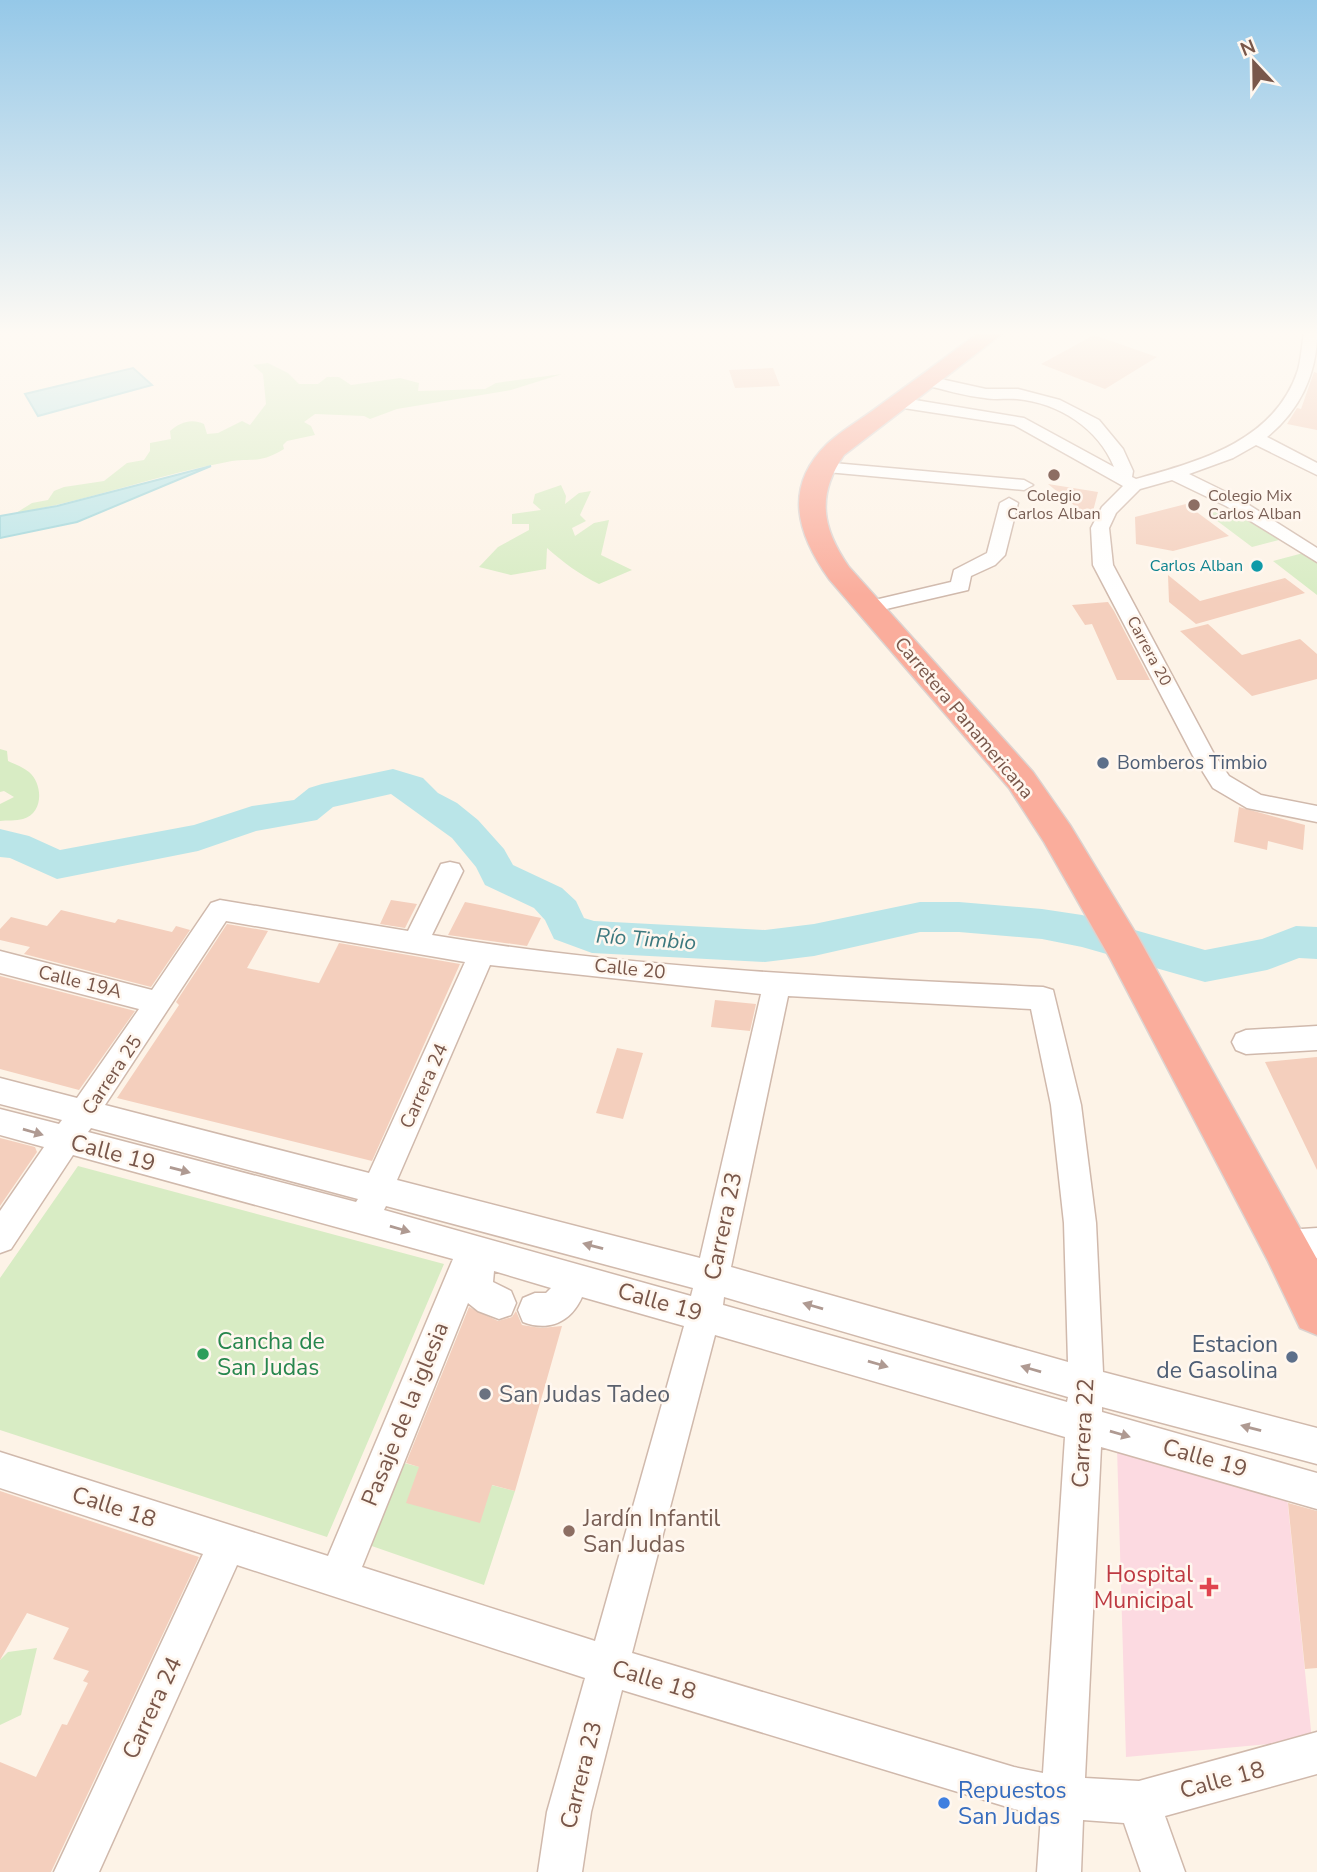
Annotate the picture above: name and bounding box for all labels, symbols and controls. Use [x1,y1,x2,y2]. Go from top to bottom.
north arrow [1219,28,1289,98]
text: N [1237,33,1259,63]
marker: Colegio Carlos Alban [1046,467,1062,483]
place label: Colegio Carlos Alban [1007,485,1101,525]
place label: Colegio Mix Carlos Alban [1208,485,1301,525]
marker: Colegio Mix Carlos Alban [1186,497,1202,513]
place label: Carlos Alban [1150,555,1243,577]
marker: Carlos Alban [1249,558,1265,574]
street label: Carrera 20 [1121,612,1177,690]
street label: Carretera Panamericana [888,631,1040,805]
place label: Bomberos Timbio [1117,750,1267,776]
marker: Bomberos Timbio [1095,755,1111,771]
water label: Río Timbio [595,922,697,956]
street label: Calle 20 [593,952,667,986]
street label: Calle 19A [35,959,125,1005]
street label: Carrera 25 [76,1030,148,1120]
street label: Carrera 24 [394,1039,454,1133]
one-way arrow [23,1127,44,1137]
street label: Calle 19 [67,1127,159,1179]
one-way arrow [169,1165,191,1176]
street label: Carrera 23 [696,1169,750,1283]
one-way arrow [390,1224,411,1234]
one-way arrow [582,1240,604,1251]
street label: Calle 19 [614,1275,706,1329]
one-way arrow [802,1300,824,1311]
street label: Pasaje de la iglesia [354,1317,456,1511]
place label: Cancha de San Judas [217,1326,325,1383]
place label: Estacion de Gasolina [1156,1329,1278,1386]
marker: Cancha de San Judas [195,1346,211,1362]
marker: Estacion de Gasolina [1284,1349,1300,1365]
one-way arrow [868,1359,889,1369]
one-way arrow [1021,1363,1042,1373]
street label: Carrera 22 [1065,1377,1101,1489]
place label: San Judas Tadeo [499,1379,670,1410]
marker: San Judas Tadeo [477,1386,493,1402]
one-way arrow [1240,1423,1261,1433]
one-way arrow [1110,1429,1131,1439]
street label: Calle 19 [1159,1431,1251,1485]
street label: Calle 18 [68,1479,160,1535]
place label: Jardín Infantil San Judas [582,1503,721,1560]
marker: Jardín Infantil San Judas [561,1523,577,1539]
place label: Hospital Municipal [1094,1559,1193,1616]
marker: Hospital Municipal [1199,1577,1219,1597]
street label: Carrera 24 [115,1652,189,1764]
street label: Calle 18 [608,1653,700,1707]
street label: Carrera 23 [553,1718,609,1832]
street label: Calle 18 [1176,1754,1268,1806]
place label: Repuestos San Judas [958,1775,1067,1832]
marker: Repuestos San Judas [936,1795,952,1811]

